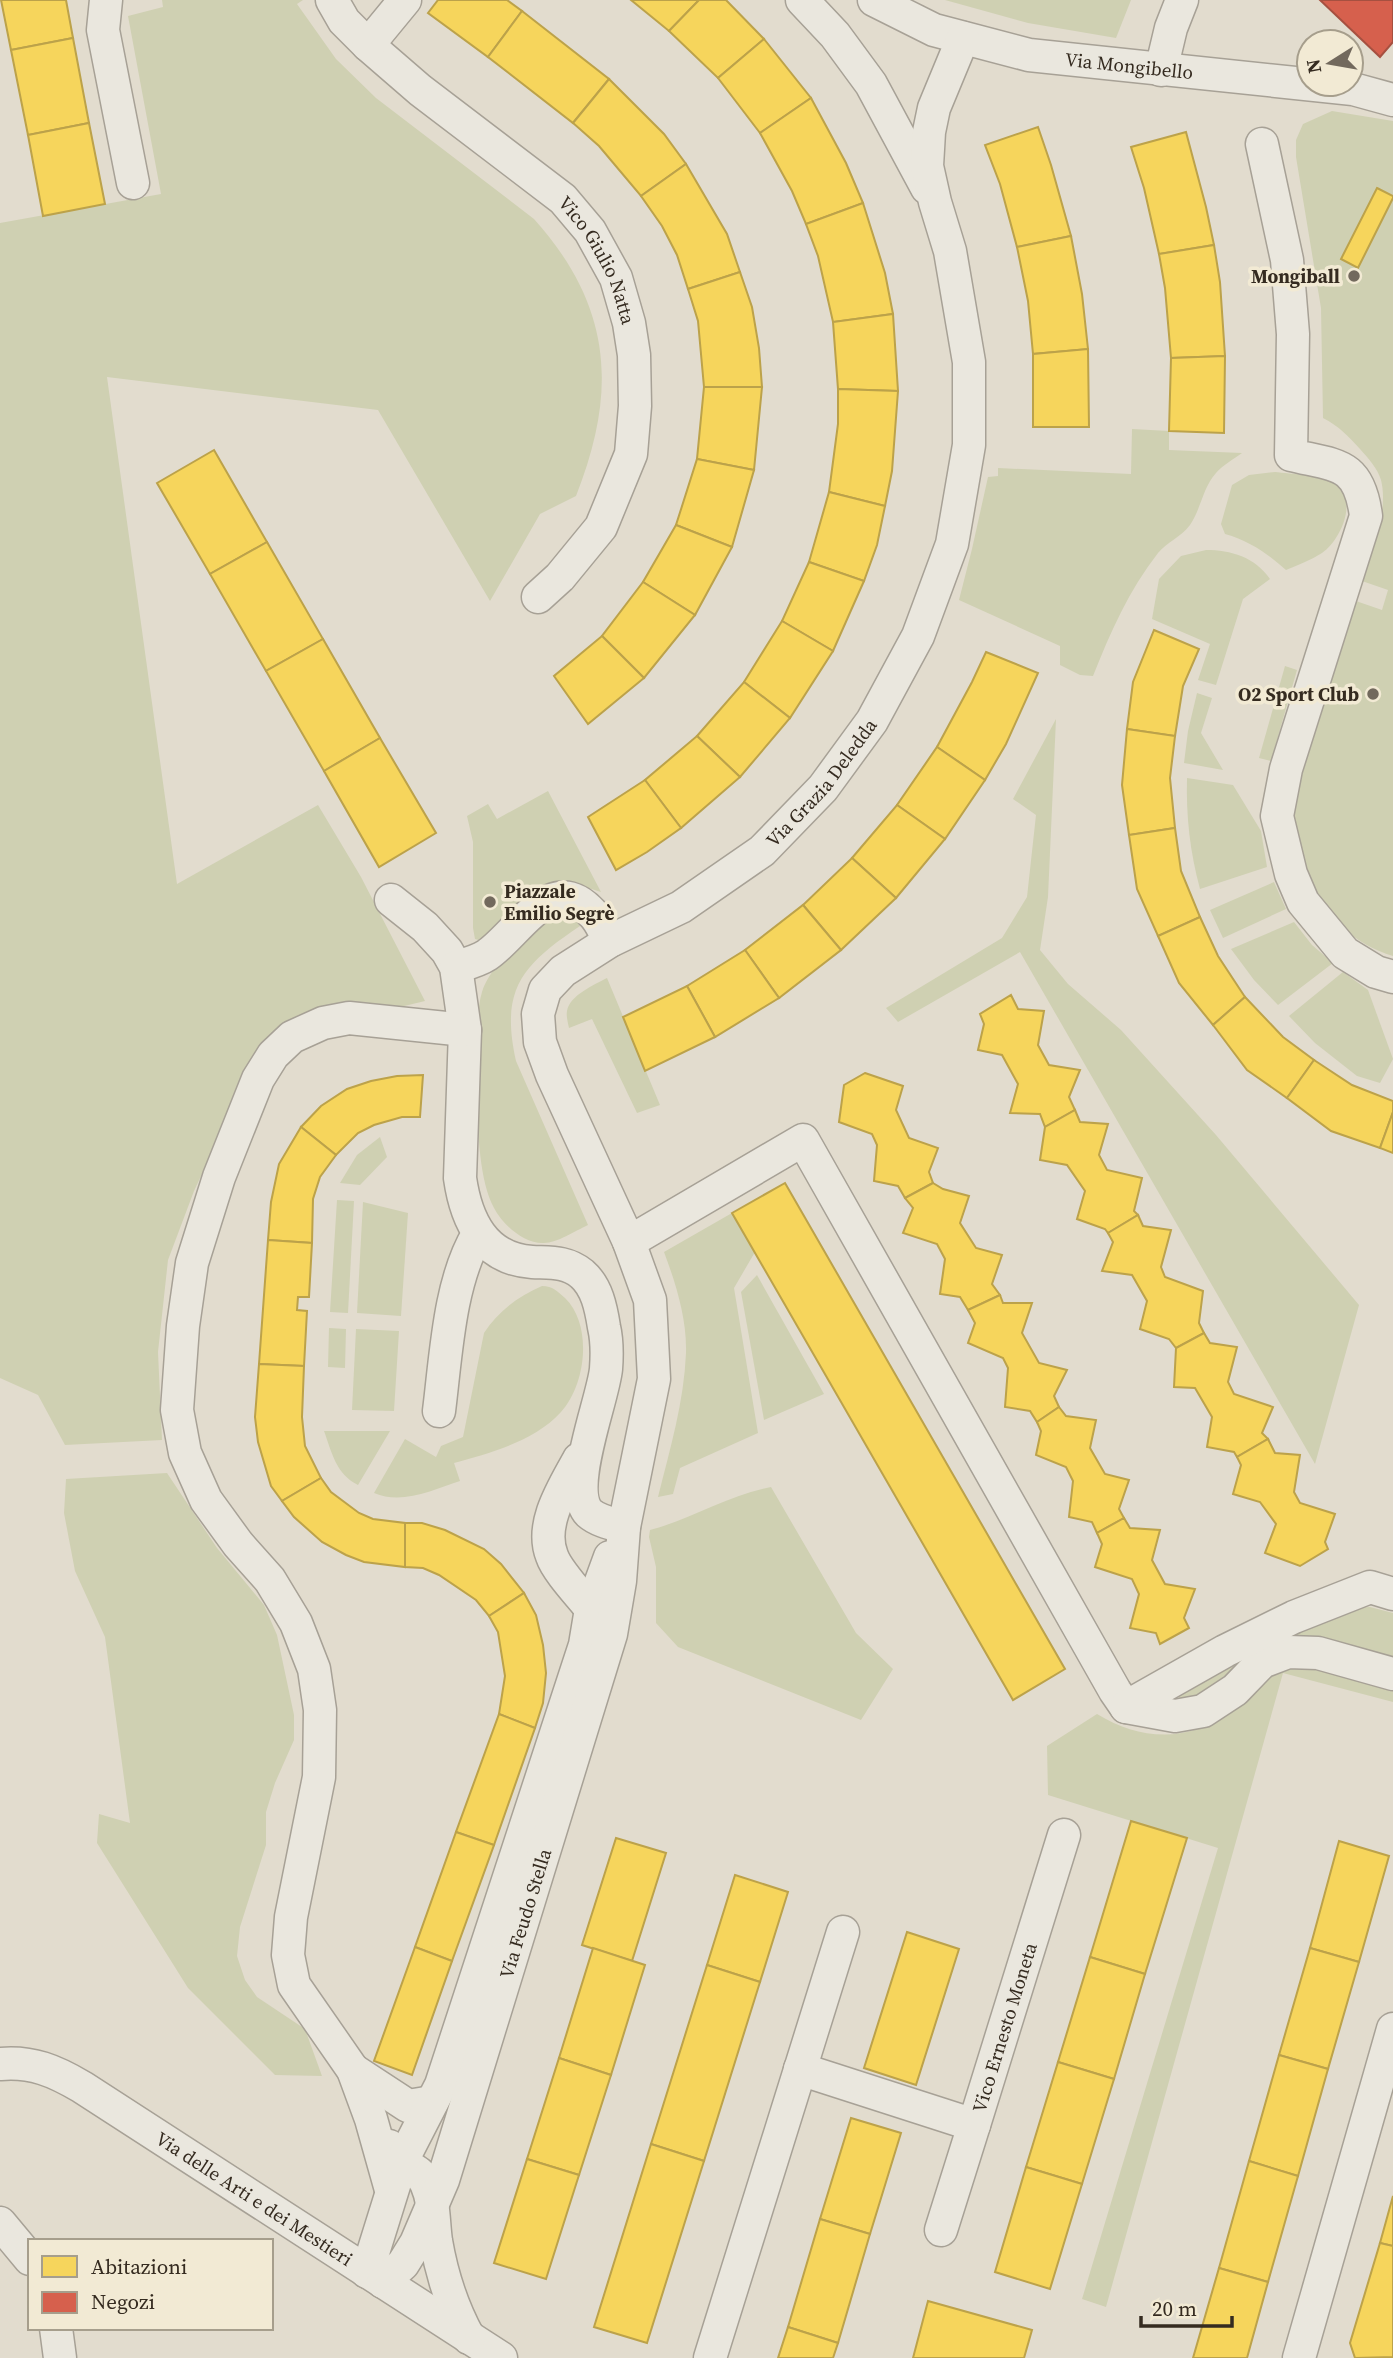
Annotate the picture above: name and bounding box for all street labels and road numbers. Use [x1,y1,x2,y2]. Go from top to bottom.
street label: Via Mongibello [1064,46,1194,85]
street label: Vico Giulio Natta [553,190,642,328]
street label: Via Grazia Deledda [760,713,883,853]
street label: Via Feudo Stella [493,1845,557,1982]
street label: Vico Ernesto Moneta [966,1939,1043,2115]
street label: Via delle Arti e dei Mestieri [151,2125,358,2272]

